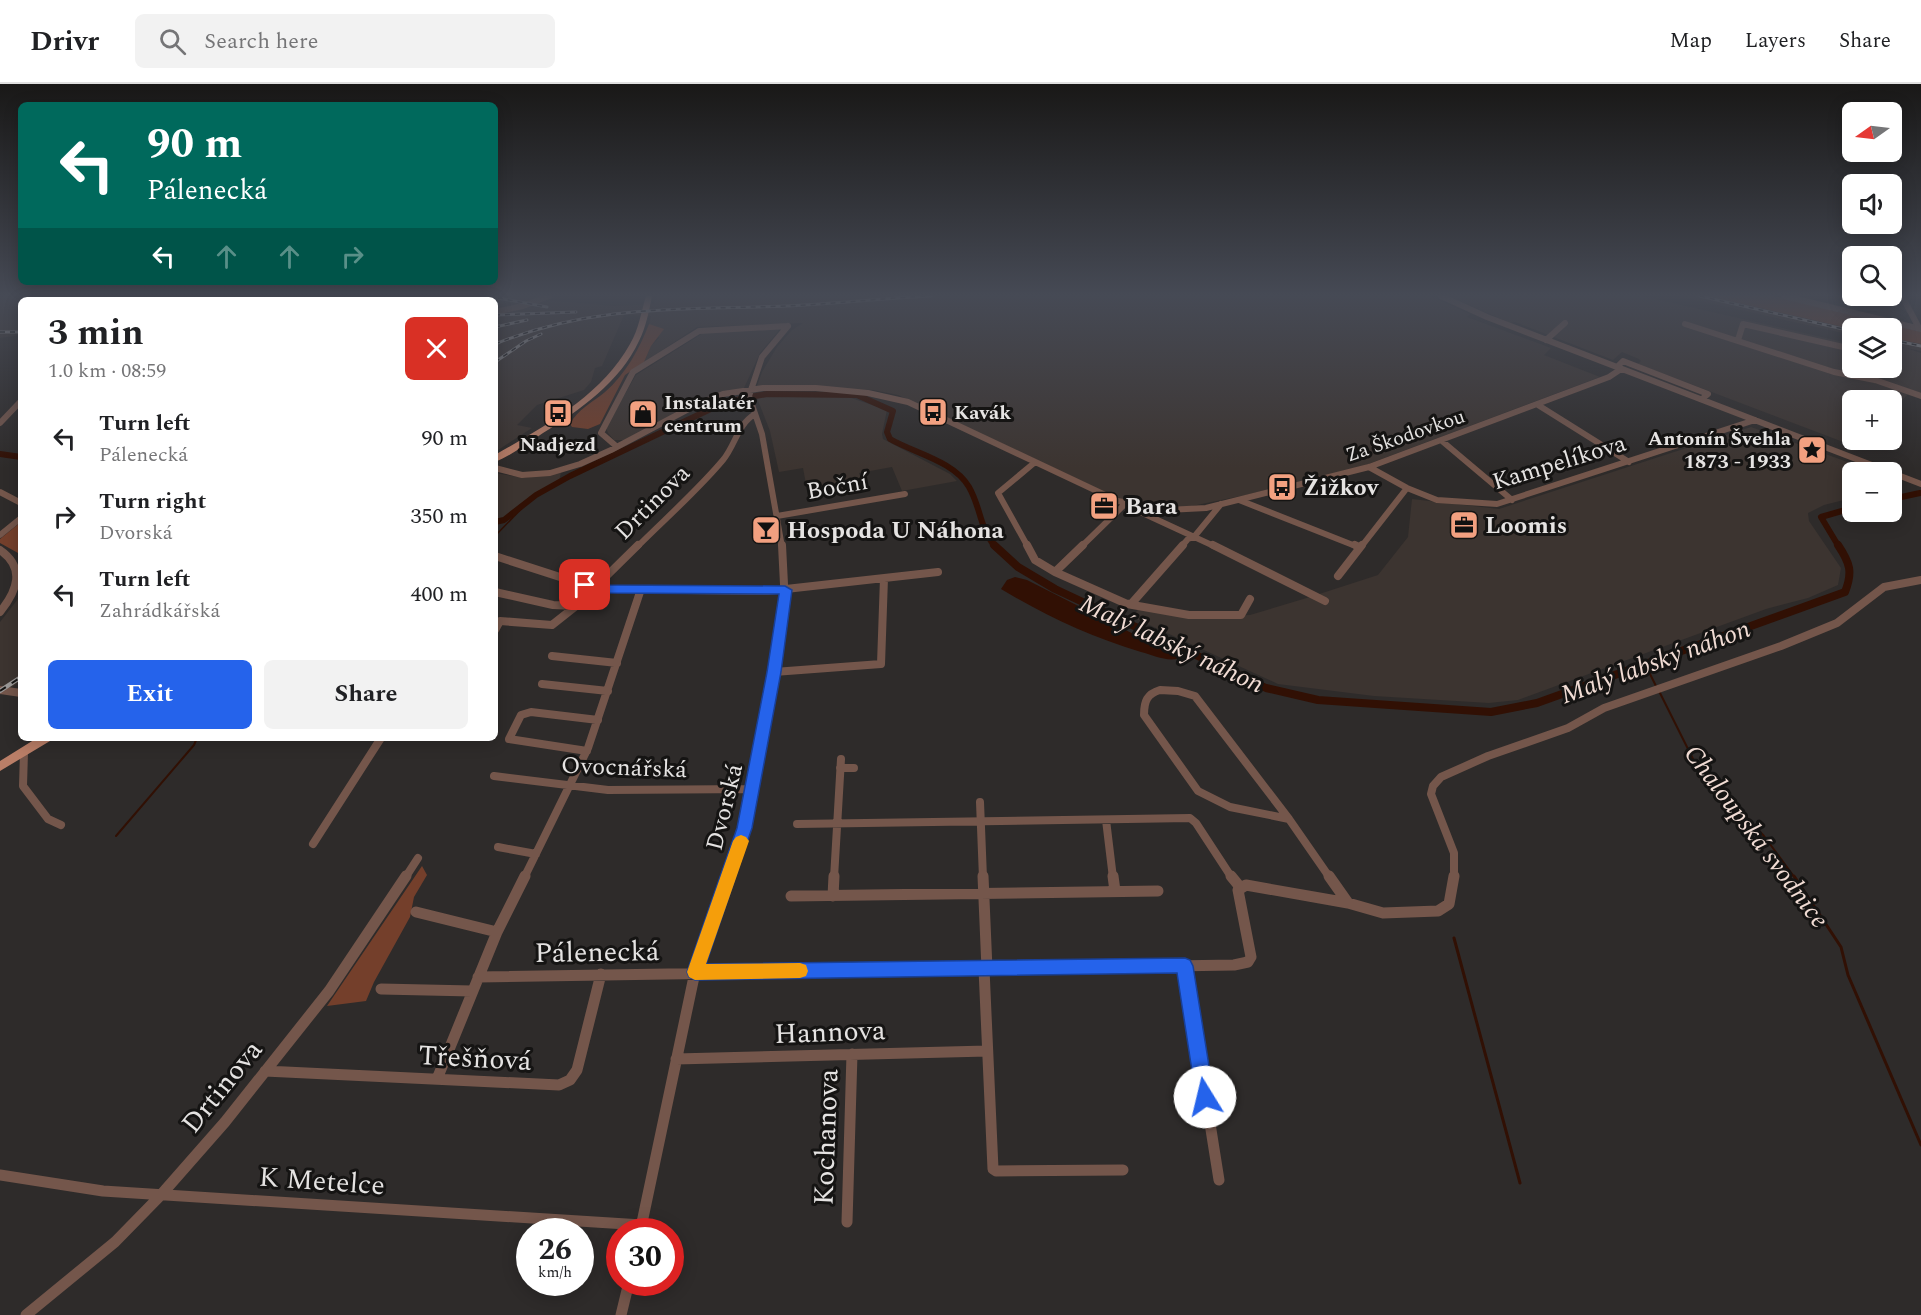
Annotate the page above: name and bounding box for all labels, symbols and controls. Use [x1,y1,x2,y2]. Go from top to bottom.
search box [135,14,555,68]
text: Drivr [30,20,99,63]
icon: search [156,25,189,58]
text: Search here [204,25,318,58]
text: Map [1670,25,1712,57]
text: Layers [1745,25,1806,57]
text: Share [1839,25,1891,57]
north arrow [1842,102,1902,162]
map controls [1842,102,1902,522]
text: 90 m [147,113,242,176]
icon: left [48,126,126,204]
text: Pálenecká [147,170,267,212]
button: sound [1842,174,1902,234]
icon: left [147,240,180,273]
icon: ahead [210,240,243,273]
icon: ahead [273,240,306,273]
icon: right [336,240,369,273]
button: search [1842,246,1902,306]
text: 3 min [48,306,144,361]
button: close [405,317,468,380]
button: layers [1842,318,1902,378]
text: 1.0 km · 08:59 [48,356,166,386]
place label: Instalatér centrum [664,388,755,441]
button: + [1842,390,1902,450]
bus stop icon: Kavák [917,396,949,428]
bus stop icon: Nadjezd [542,397,574,429]
shop icon: Instalatér centrum [627,398,659,430]
place label: Kavák [954,398,1011,428]
street label: Za Škodovkou [1342,402,1469,470]
text: Turn left [99,407,191,440]
icon: left [48,422,81,455]
text: 90 m [422,422,468,455]
place label: Antonín Švehla 1873 - 1933 [1648,424,1792,477]
street label: Kampelíkova [1488,425,1631,500]
place label: Nadjezd [520,430,597,460]
place icon: Antonín Švehla 1873 - 1933 [1796,434,1828,466]
text: Pálenecká [99,440,188,470]
street label: Drtinova [607,456,699,549]
button: − [1842,462,1902,522]
street label: Boční [804,464,872,510]
place label: Žižkov [1303,470,1380,506]
bus stop icon: Žižkov [1266,471,1298,503]
text: Turn right [99,485,206,518]
place label: Bara [1125,489,1178,525]
office icon: Bara [1088,490,1120,522]
icon: right [48,500,81,533]
text: 350 m [411,500,468,533]
place label: Loomis [1485,508,1567,544]
office icon: Loomis [1448,509,1480,541]
place label: Hospoda U Náhona [787,513,1005,549]
bar icon: Hospoda U Náhona [750,514,782,546]
text: Dvorská [99,518,173,548]
pin [559,559,610,610]
text: Turn left [99,563,191,596]
icon: arrive [568,568,601,601]
icon: left [48,578,81,611]
text: 400 m [411,578,468,611]
water label: Malý labský náhon [1073,584,1271,704]
text: Zahrádkářská [99,596,220,626]
water label: Malý labský náhon [1555,609,1756,715]
button: Exit [48,660,252,729]
button: Share [264,660,468,729]
water label: Chaloupská svodnice [1674,736,1839,937]
street label: Ovocnářská [560,748,688,788]
street label: Dvorská [697,760,753,854]
street label: Pálenecká [534,930,660,975]
street label: Hannova [774,1009,887,1056]
street label: Drtinova [171,1030,274,1143]
street label: Třešňová [417,1034,533,1083]
position arrow [1173,1065,1237,1129]
street label: Kochanova [803,1068,850,1206]
street label: K Metelce [257,1156,386,1207]
speed limit sign: 30 [606,1218,684,1296]
text: 26 [538,1227,572,1273]
text: km/h [538,1261,572,1284]

